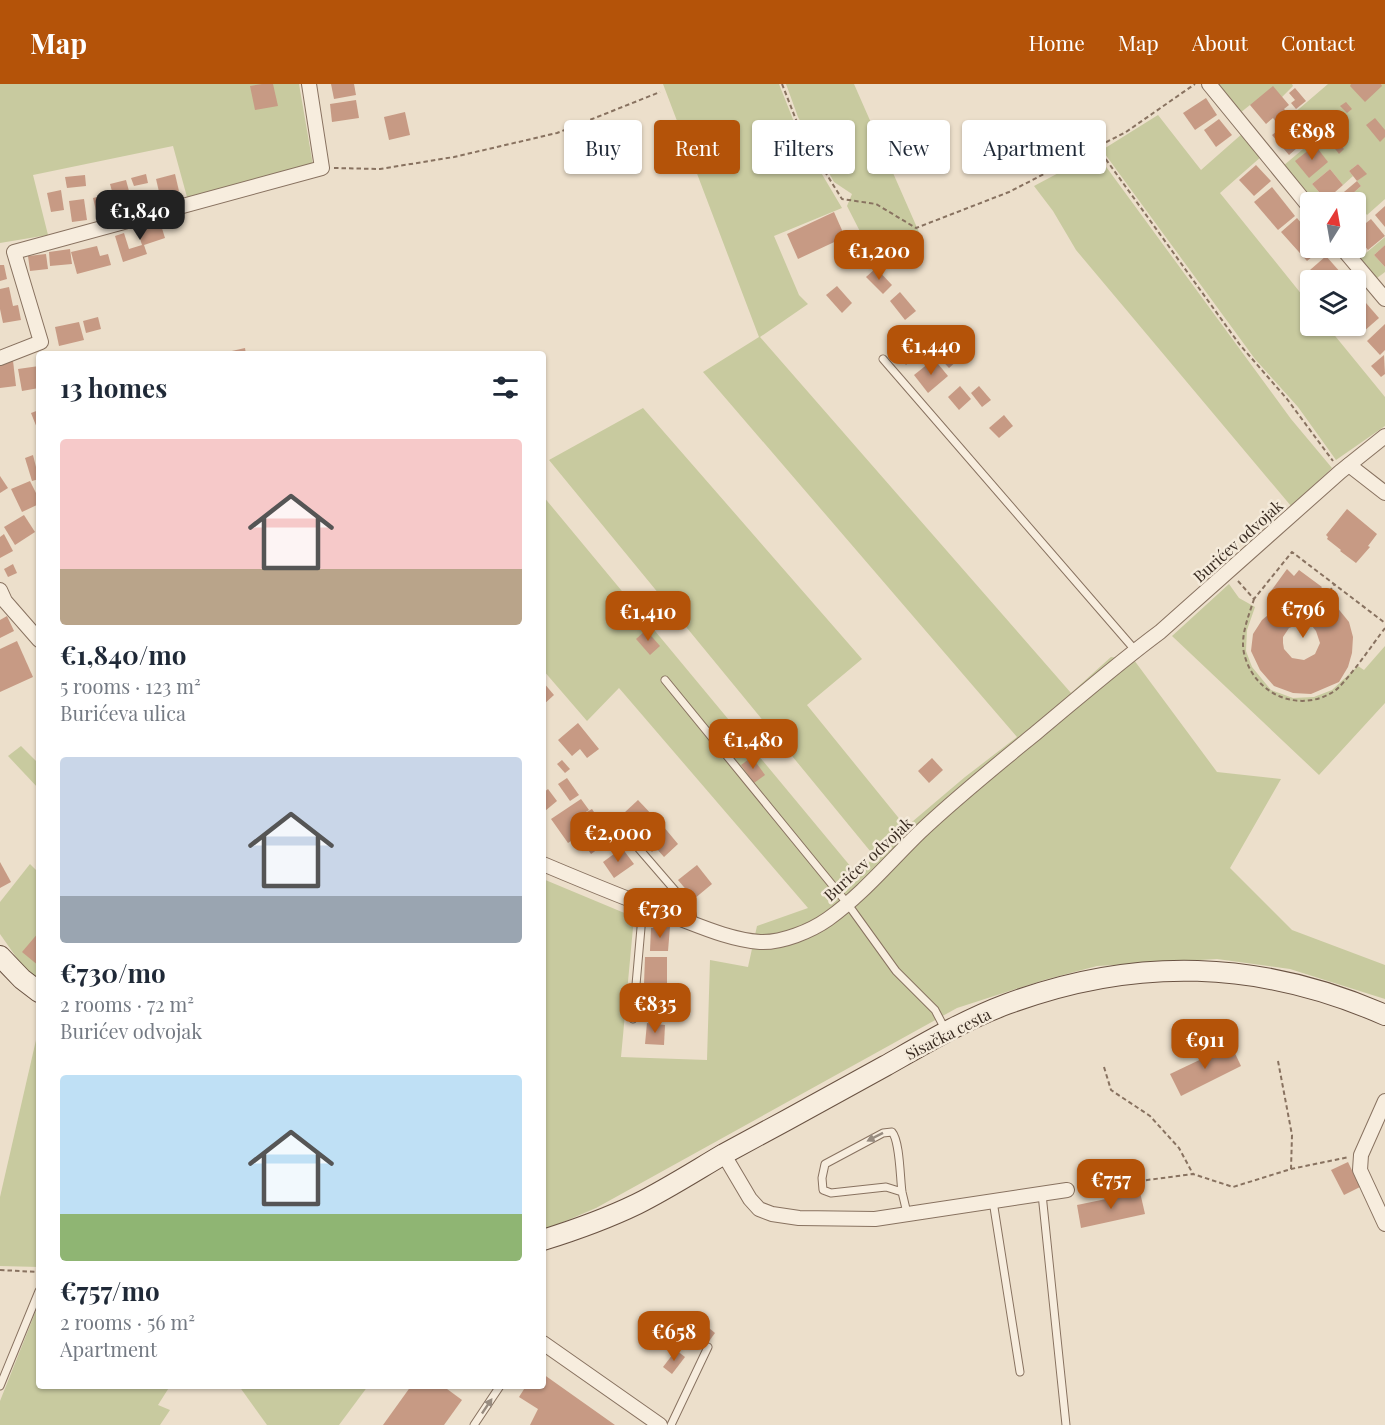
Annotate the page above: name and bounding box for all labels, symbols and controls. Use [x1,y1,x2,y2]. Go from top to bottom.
text: Map [30,24,87,61]
text: Home [1029,28,1085,56]
text: Map [1118,28,1159,56]
text: About [1192,28,1248,56]
text: Contact [1281,28,1355,56]
pin: €898 [1276,110,1348,161]
text: €898 [1289,116,1335,143]
chip: Buy [564,120,642,174]
chip: Rent [654,120,740,174]
chip: Filters [752,120,855,174]
chip: New [867,120,950,174]
chip: Apartment [962,120,1106,174]
pin: €1,840 [91,190,189,241]
north arrow [1300,192,1366,258]
map controls [1300,192,1366,336]
text: €1,840 [110,196,170,223]
pin: €1,200 [830,230,928,281]
text: €1,200 [848,236,910,263]
button: layers [1300,270,1366,336]
pin: €1,440 [882,325,980,376]
text: €1,440 [901,331,961,358]
text: 13 homes [60,370,167,405]
icon: filters [489,371,522,404]
icon: home [237,478,345,586]
street label: Burićev odvojak [1188,495,1287,587]
pin: €796 [1267,588,1339,639]
pin: €1,410 [599,591,697,642]
text: €796 [1281,594,1325,621]
text: €1,410 [620,597,676,624]
text: €1,840/mo [60,637,187,672]
text: 5 rooms · 123 m² [60,672,201,699]
text: Burićeva ulica [60,699,186,726]
pin: €1,480 [704,719,802,770]
text: €1,480 [723,725,783,752]
icon: home [237,796,345,904]
pin: €2,000 [569,812,667,863]
street label: Burićev odvojak [819,812,917,905]
text: €2,000 [584,818,652,845]
pin: €730 [624,888,696,939]
text: €730 [638,894,682,921]
text: €730/mo [60,955,166,990]
pin: €835 [619,983,691,1034]
text: €835 [634,989,676,1016]
text: 2 rooms · 72 m² [60,990,194,1017]
street label: Sisačka cesta [901,1003,994,1064]
text: Burićev odvojak [60,1017,202,1044]
pin: €911 [1169,1019,1241,1070]
text: €911 [1185,1025,1225,1052]
icon: home [237,1114,345,1222]
one-way arrow [866,1132,884,1142]
pin: €757 [1075,1159,1147,1210]
text: €757 [1091,1165,1131,1192]
text: €757/mo [60,1273,160,1308]
text: 2 rooms · 56 m² [60,1308,195,1335]
pin: €658 [638,1311,710,1362]
text: €658 [652,1317,696,1344]
text: Apartment [60,1335,157,1362]
one-way arrow [481,1398,493,1414]

